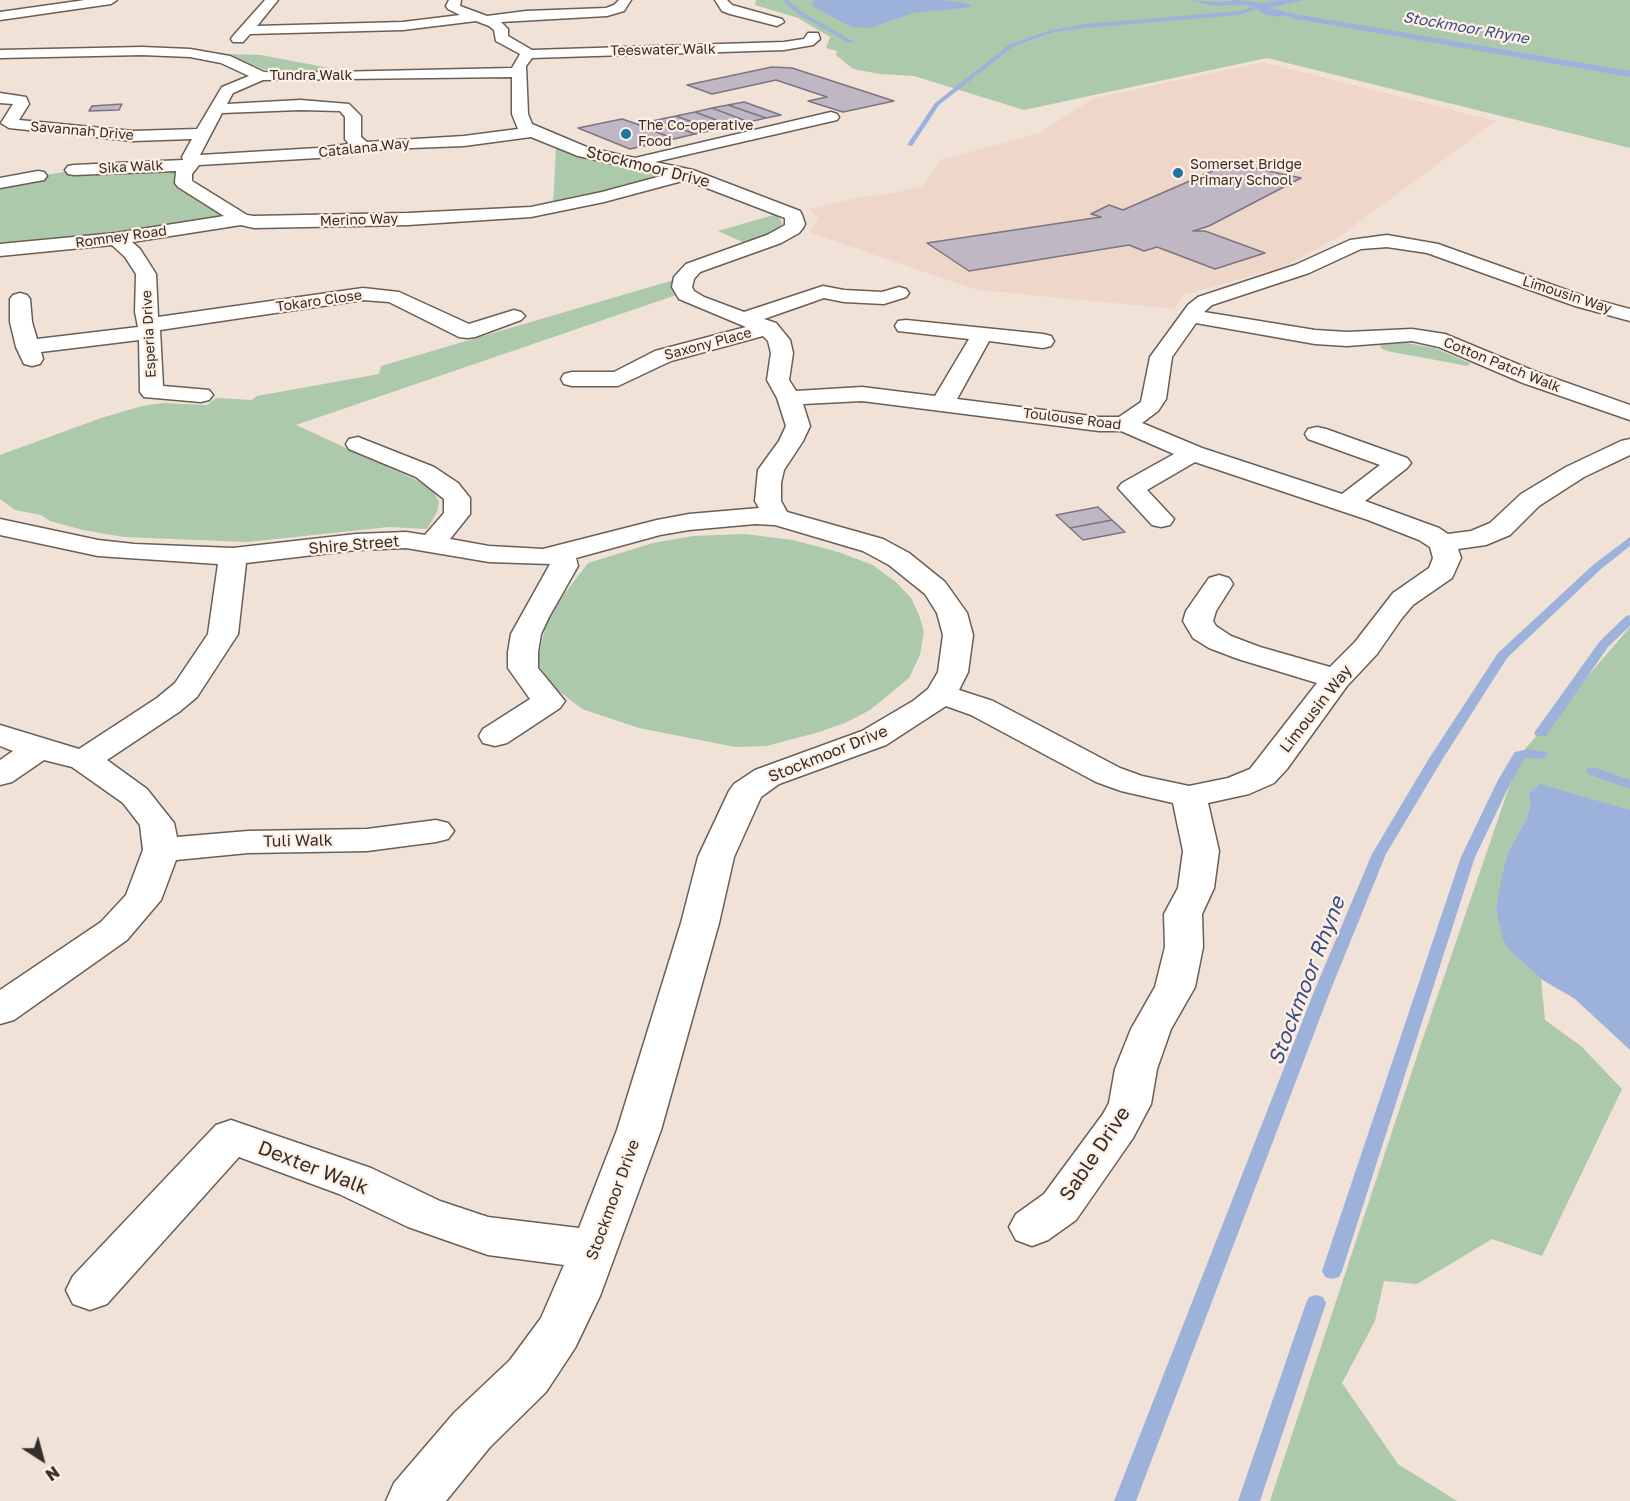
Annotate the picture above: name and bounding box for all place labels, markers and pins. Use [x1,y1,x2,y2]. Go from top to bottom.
place label: The Co-operative Food [638,118,753,150]
marker: The Co-operative Food [619,127,633,141]
place label: Somerset Bridge Primary School [1190,157,1302,190]
marker: Somerset Bridge Primary School [1171,166,1185,180]

